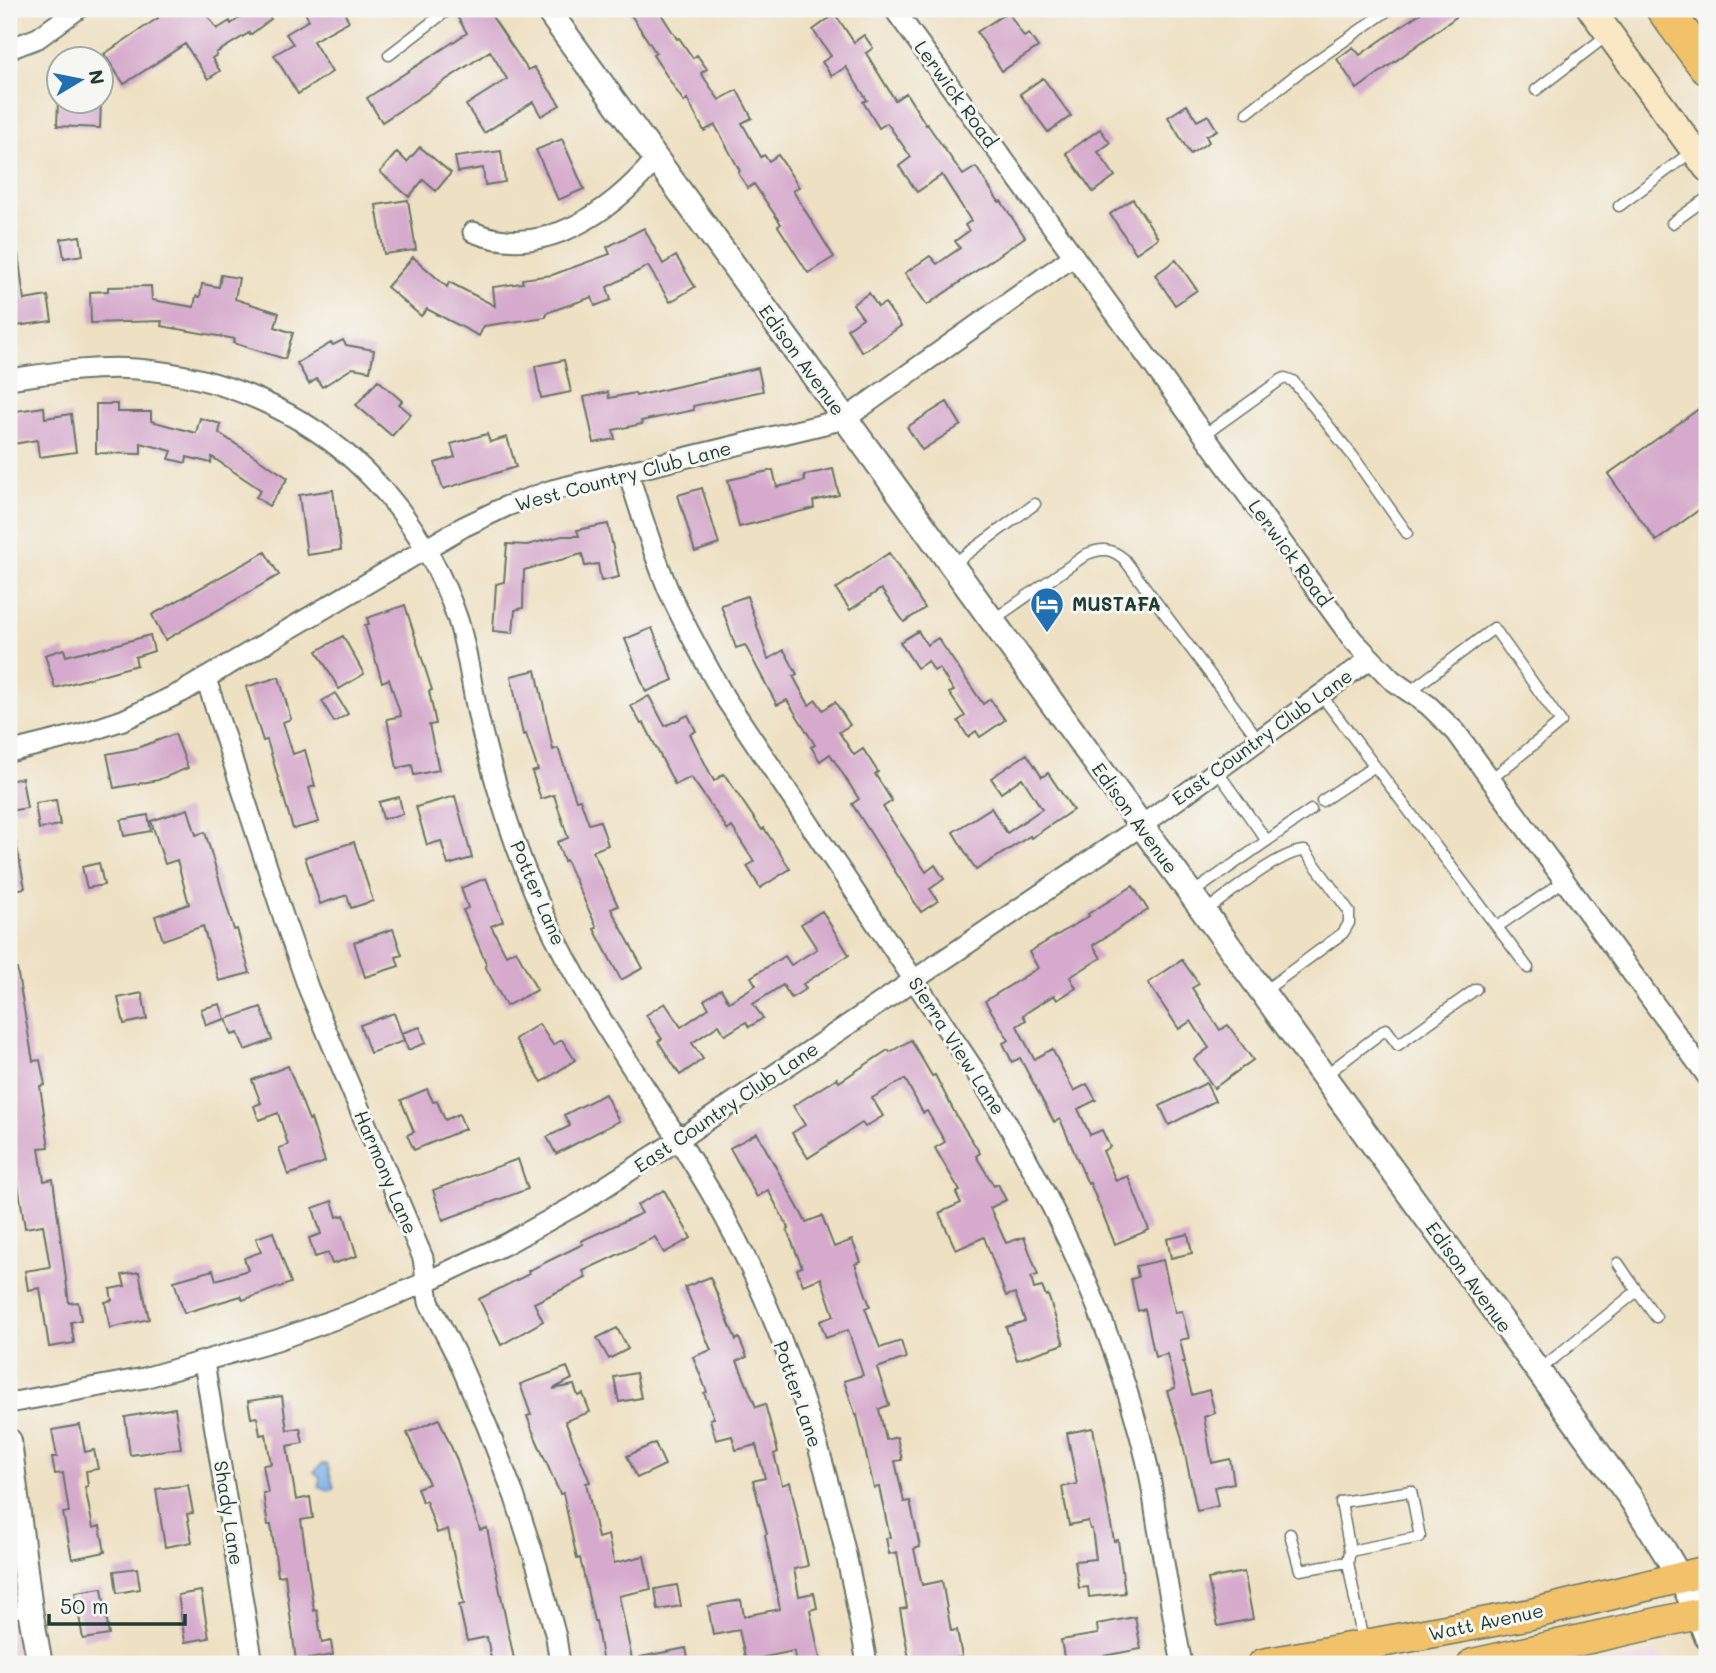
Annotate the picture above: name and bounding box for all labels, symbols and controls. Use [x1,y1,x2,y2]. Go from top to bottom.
street label: Lerwick Road [909,35,1004,152]
north arrow [46,46,116,116]
text: N [84,68,111,86]
street label: Edison Avenue [754,299,851,420]
street label: West Country Club Lane [512,435,734,516]
street label: Lerwick Road [1243,494,1338,611]
hotel icon: MUSTAFA [1028,585,1066,634]
place label: MUSTAFA [1072,591,1161,616]
street label: East Country Club Lane [1167,663,1357,811]
street label: Edison Avenue [1087,757,1184,878]
street label: Potter Lane [505,837,572,949]
street label: Sierra View Lane [903,972,1011,1120]
street label: East Country Club Lane [629,1036,823,1178]
street label: Harmony Lane [349,1106,424,1237]
street label: Edison Avenue [1421,1216,1518,1337]
street label: Potter Lane [769,1337,828,1450]
street label: Shady Lane [209,1459,250,1567]
scale bar [49,1582,186,1626]
text: 50 m [60,1592,109,1619]
street label: Watt Avenue [1426,1597,1546,1646]

